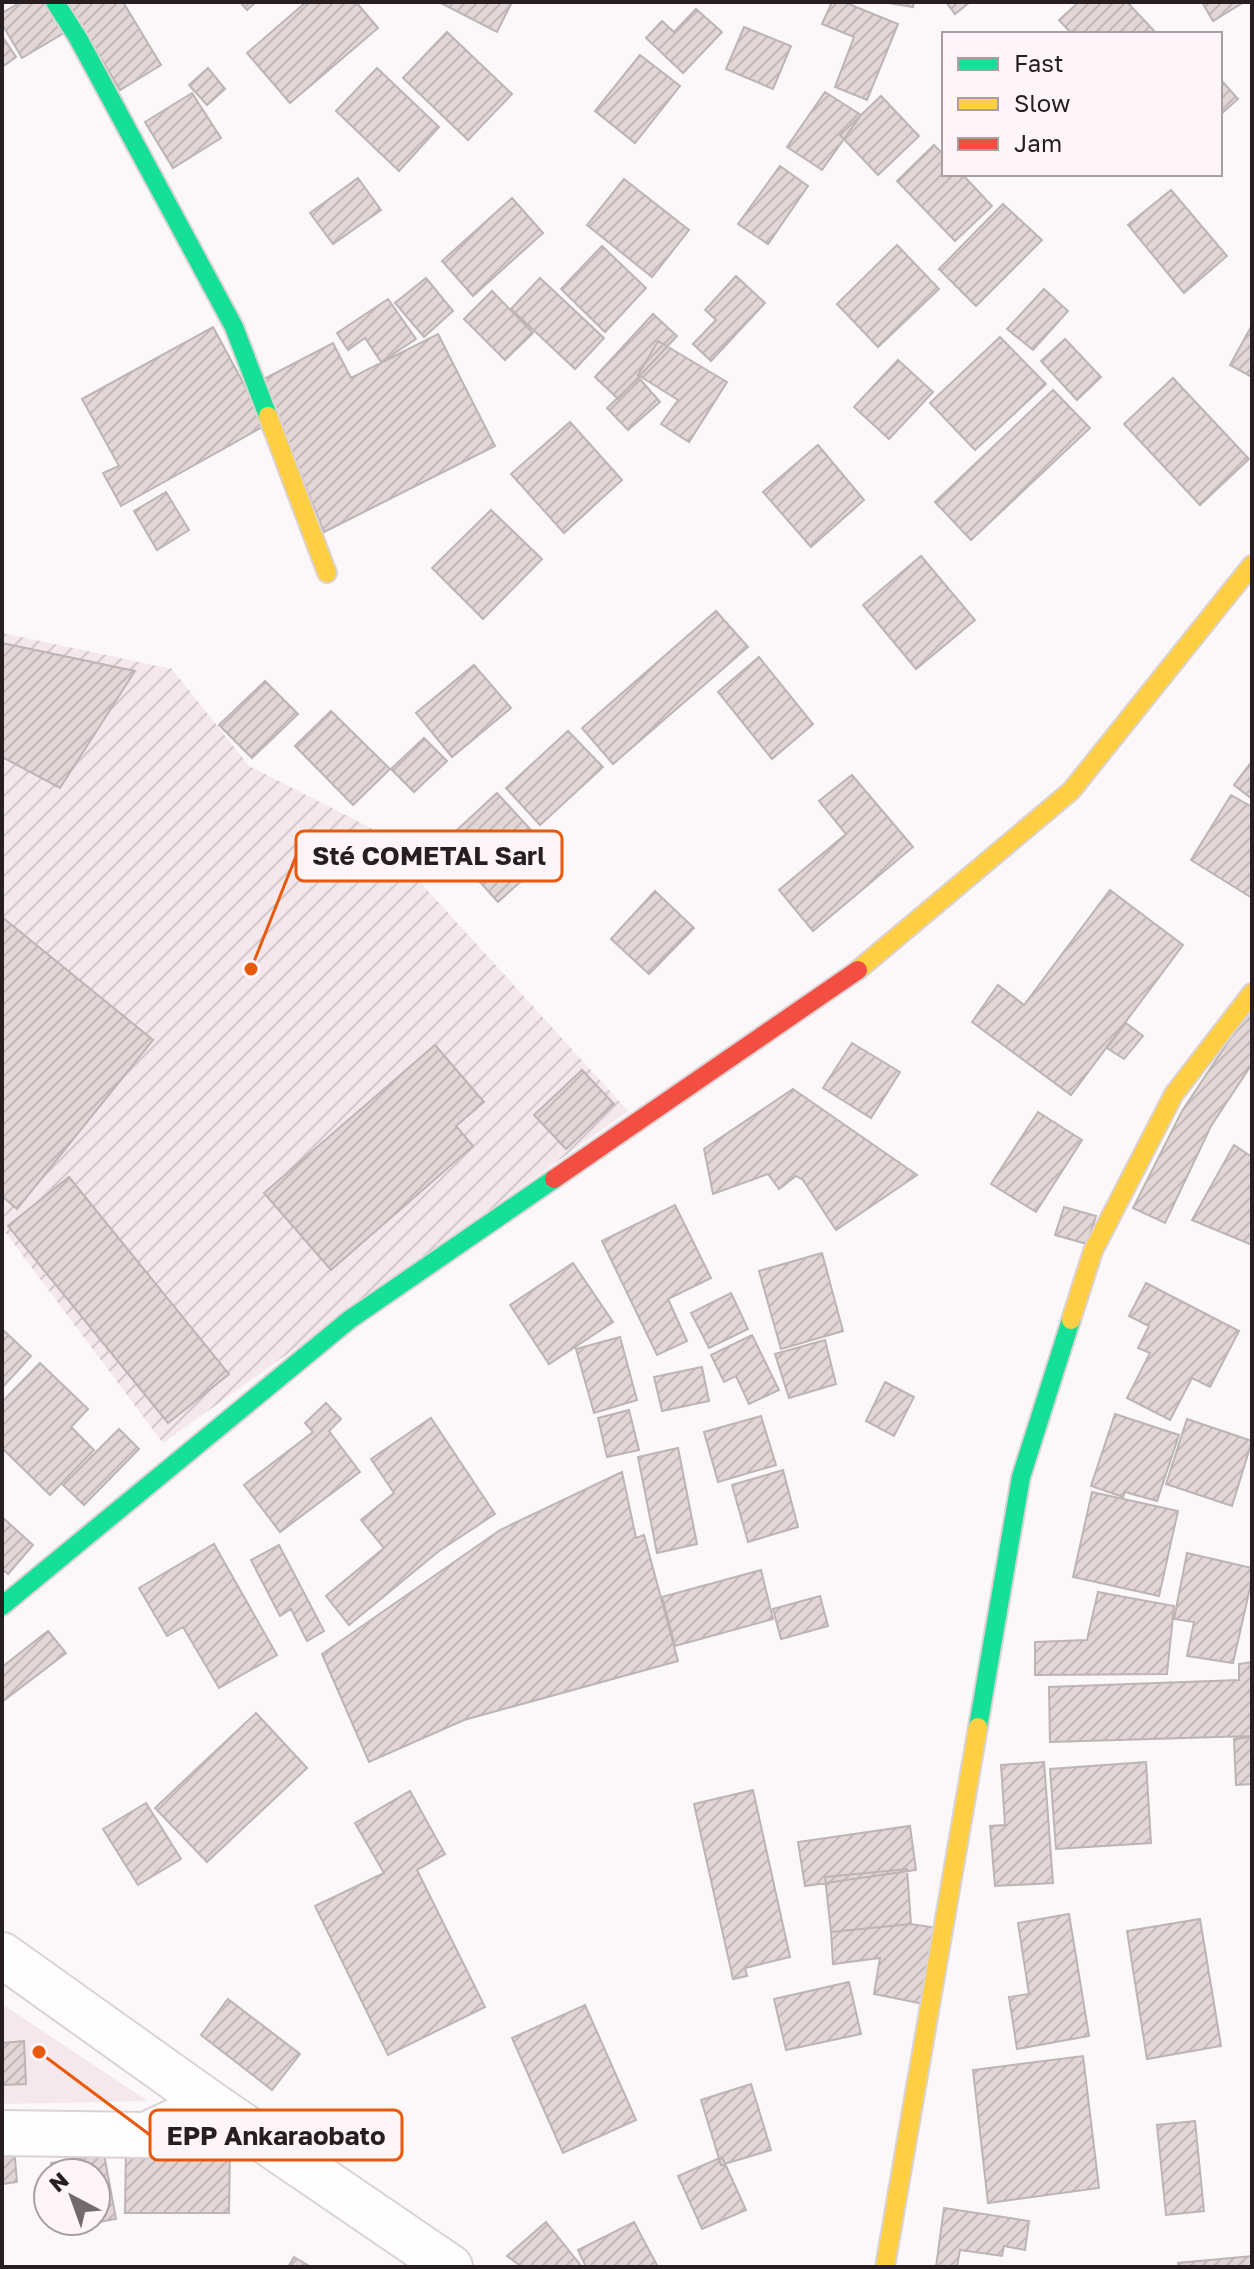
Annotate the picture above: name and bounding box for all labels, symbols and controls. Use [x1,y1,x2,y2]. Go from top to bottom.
legend [942,32,1222,176]
text: Fast [1014,48,1064,77]
text: Slow [1014,88,1070,117]
text: Jam [1014,128,1062,157]
callout: Sté COMETAL Sarl [296,831,562,881]
text: Sté COMETAL Sarl [312,840,546,871]
callout: EPP Ankaraobato [150,2110,402,2160]
text: EPP Ankaraobato [166,2120,386,2151]
north arrow [32,2157,112,2237]
text: N [43,2166,74,2197]

